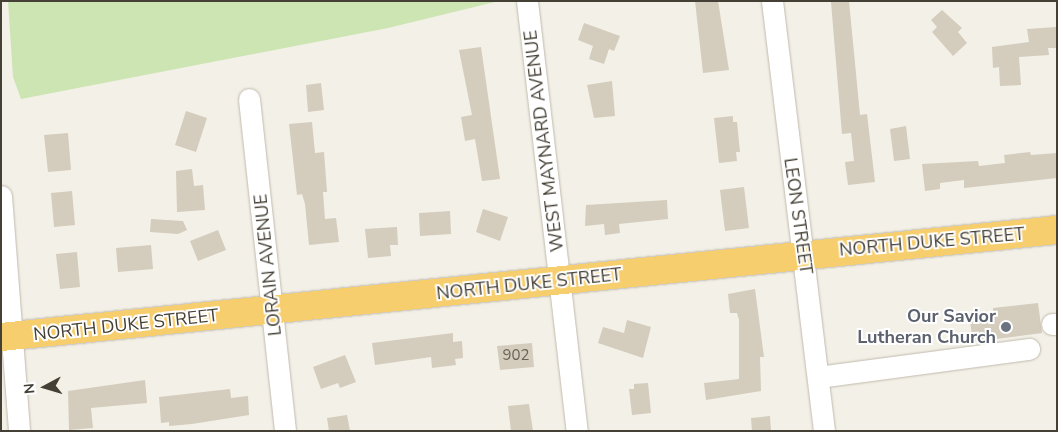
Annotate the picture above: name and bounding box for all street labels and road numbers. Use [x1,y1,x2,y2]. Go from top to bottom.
street label: WEST MAYNARD AVENUE [520,29,568,253]
street label: LEON STREET [779,156,817,276]
street label: LORAIN AVENUE [250,193,286,337]
street label: NORTH DUKE STREET [838,223,1026,261]
street label: NORTH DUKE STREET [435,264,623,304]
street label: NORTH DUKE STREET [32,305,220,345]

